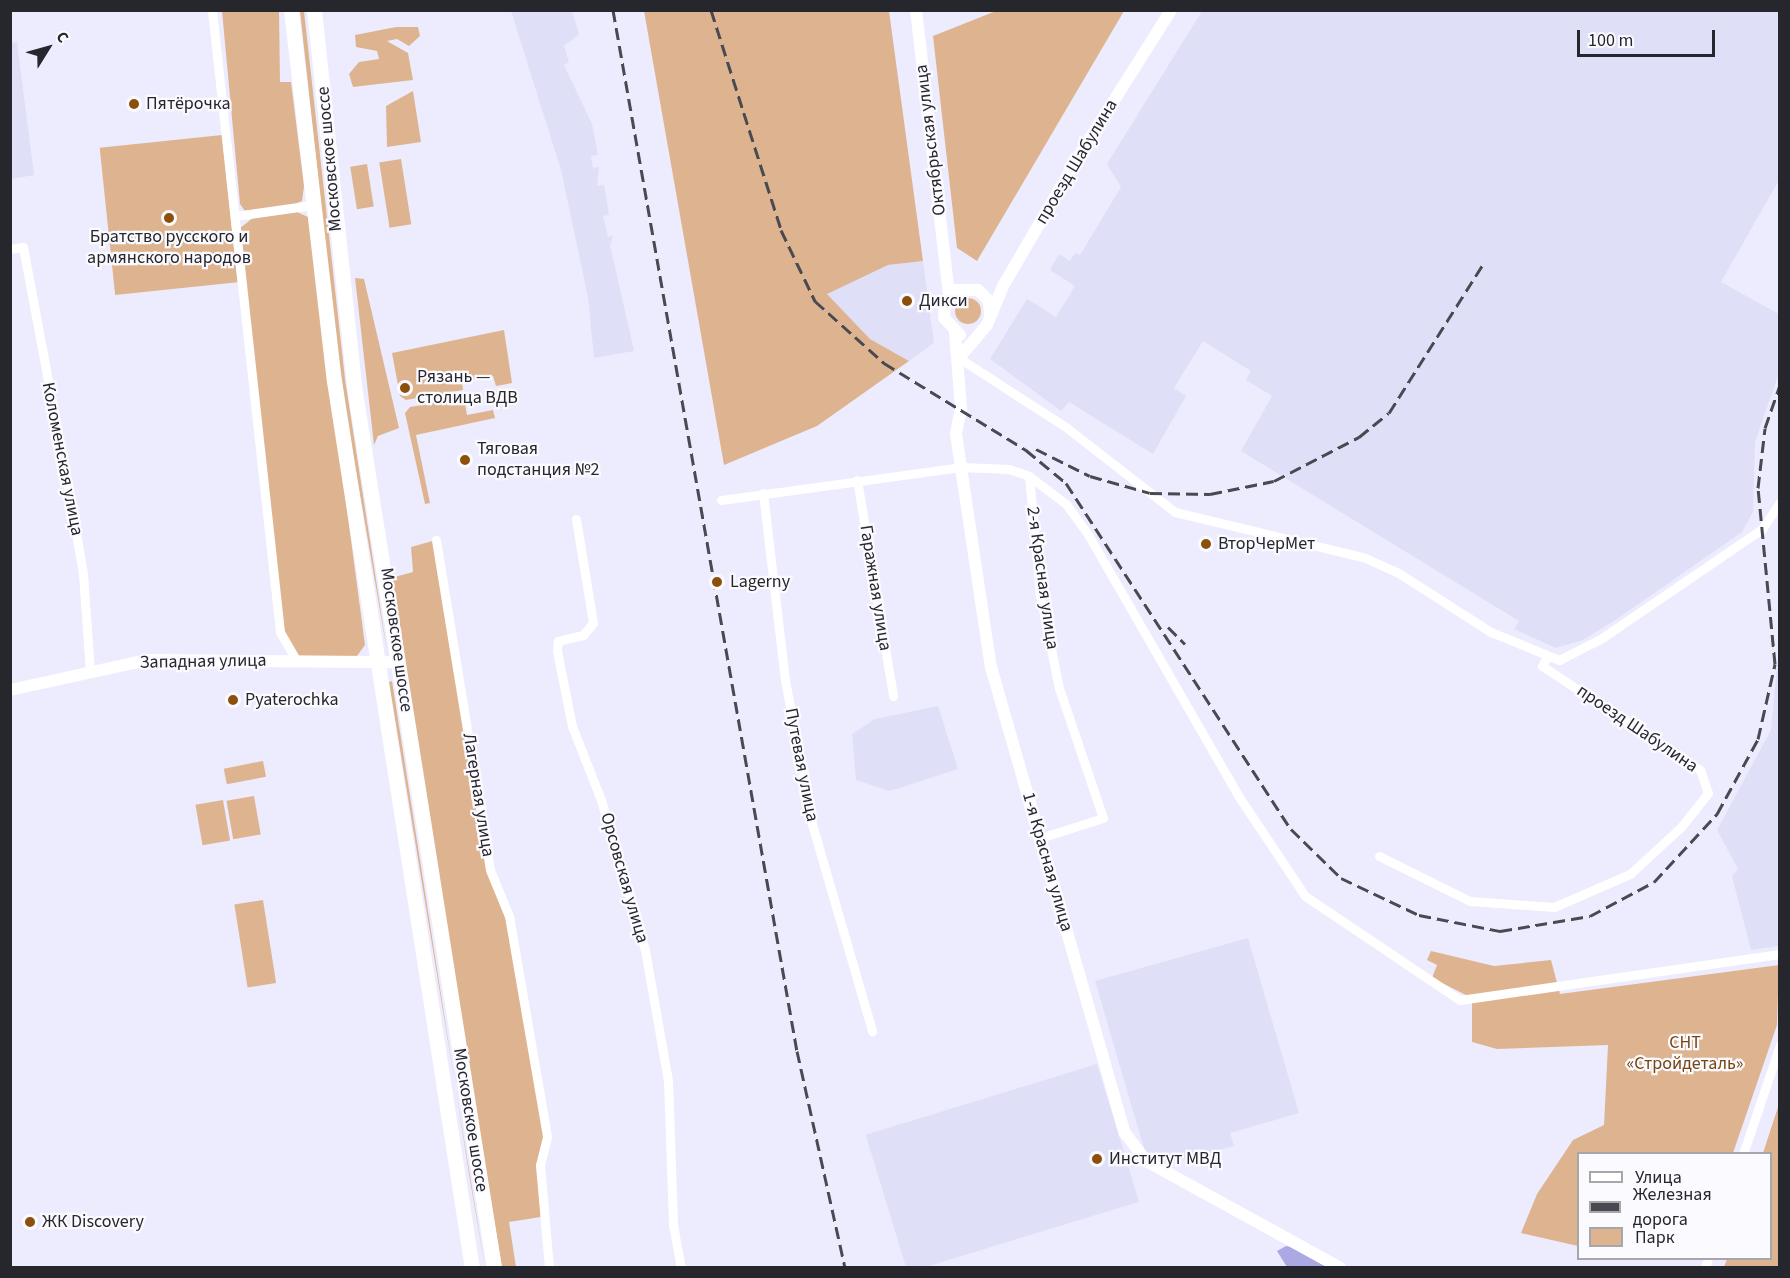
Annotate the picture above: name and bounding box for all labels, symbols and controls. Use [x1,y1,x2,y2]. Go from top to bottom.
north arrow [18,18,78,78]
scale bar [1580,18,1718,56]
text: С [51,27,74,48]
text: 100 m [1588,28,1633,53]
street label: Октябрьская улица [911,63,951,217]
street label: Московское шоссе [313,86,347,232]
place label: Пятёрочка [146,93,231,115]
street label: проезд Шабулина [1031,96,1123,228]
marker: Пятёрочка [127,97,141,111]
marker: Братство русского и армянского народов [162,211,176,225]
place label: Братство русского и армянского народов [87,227,251,270]
place label: Дикси [919,290,968,312]
marker: Дикси [900,294,914,308]
place label: Рязань — столица ВДВ [417,367,518,410]
street label: Коломенская улица [37,380,87,538]
marker: Рязань — столица ВДВ [398,381,412,395]
place label: Тяговая подстанция №2 [477,439,600,482]
marker: Тяговая подстанция №2 [458,453,472,467]
street label: 2-я Красная улица [1021,505,1063,651]
street label: Гаражная улица [854,524,896,652]
place label: ВторЧерМет [1218,533,1315,555]
marker: ВторЧерМет [1199,537,1213,551]
street label: Московское шоссе [375,566,417,714]
place label: Lagerny [730,571,790,593]
marker: Lagerny [708,573,726,591]
street label: Западная улица [139,650,267,674]
street label: проезд Шабулина [1572,680,1702,778]
place label: Pyaterochka [245,689,338,711]
marker: Pyaterochka [226,693,240,707]
street label: Путевая улица [779,706,823,824]
street label: Лагерная улица [458,731,498,859]
street label: 1-я Красная улица [1017,790,1077,934]
street label: Орсовская улица [595,810,653,946]
park label: СНТ «Стройдеталь» [1626,1033,1744,1076]
street label: Московское шоссе [448,1046,492,1194]
place label: Институт МВД [1109,1148,1221,1170]
marker: Институт МВД [1090,1152,1104,1166]
legend [1577,1152,1772,1260]
text: Улица [1635,1165,1682,1190]
text: Железная дорога [1633,1182,1712,1232]
place label: ЖК Discovery [42,1211,144,1233]
marker: ЖК Discovery [23,1215,37,1229]
text: Парк [1635,1225,1675,1250]

